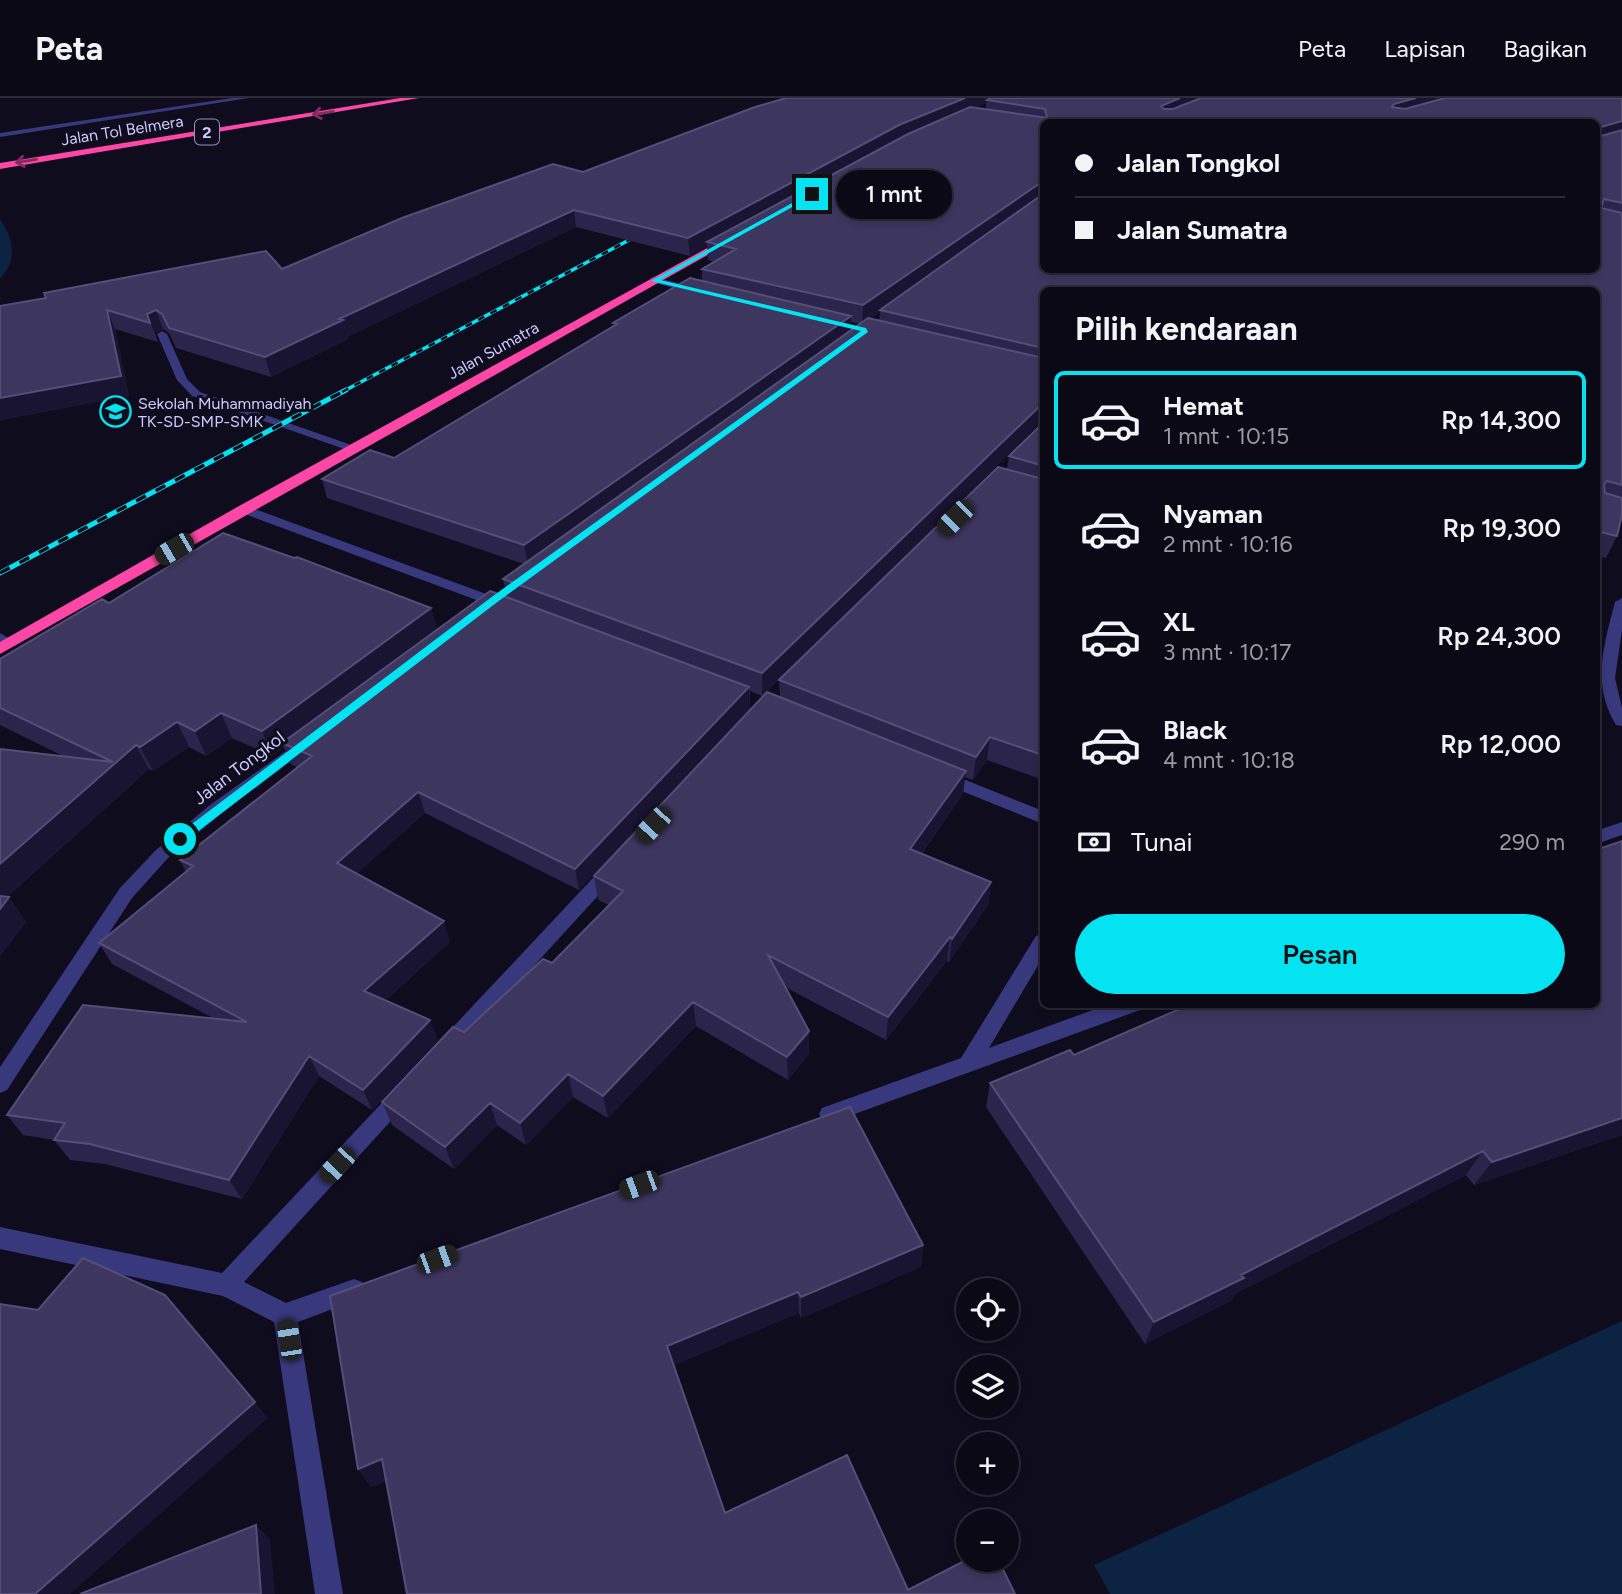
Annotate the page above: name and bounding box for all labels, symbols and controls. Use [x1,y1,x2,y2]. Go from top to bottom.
text: Peta [35,29,103,68]
text: Peta [1298,34,1346,63]
text: Lapisan [1384,34,1465,63]
text: Bagikan [1503,34,1587,63]
one-way arrow [312,107,335,120]
street label: Jalan Tol Belmera [60,111,185,150]
road number: 2 [195,120,219,144]
text: Jalan Tongkol [1117,147,1280,179]
one-way arrow [15,155,38,168]
callout: 1 mnt [836,170,952,218]
route end [796,178,828,210]
text: 1 mnt [865,180,923,208]
text: Jalan Sumatra [1117,214,1288,246]
text: Pilih kendaraan [1075,310,1298,348]
street label: Jalan Sumatra [444,318,542,383]
icon: car [1079,389,1142,452]
text: Hemat [1163,390,1244,422]
place label: Sekolah Muhammadiyah TK-SD-SMP-SMK [138,394,311,431]
school or university icon: Sekolah Muhammadiyah TK-SD-SMP-SMK [98,395,132,429]
text: Rp 14,300 [1441,404,1561,436]
text: 1 mnt · 10:15 [1163,422,1289,450]
car [933,496,978,540]
icon: car [1079,497,1142,560]
text: Nyaman [1163,498,1263,530]
text: Rp 19,300 [1443,512,1561,544]
car [151,529,198,569]
text: 2 mnt · 10:16 [1163,530,1292,558]
icon: car [1079,605,1142,668]
text: XL [1163,606,1195,638]
text: Rp 24,300 [1437,620,1561,652]
text: 3 mnt · 10:17 [1163,638,1291,666]
icon: car [1079,713,1142,776]
text: Black [1163,714,1227,746]
street label: Jalan Tongkol [189,726,289,810]
text: Rp 12,000 [1440,728,1561,760]
text: 4 mnt · 10:18 [1163,746,1295,774]
car [631,802,676,848]
route start [164,823,196,855]
icon: cash [1075,823,1113,861]
text: Tunai [1131,826,1192,858]
text: 290 m [1499,828,1565,856]
button: Pesan [1075,914,1565,994]
car [315,1142,360,1188]
car [616,1168,663,1202]
car [414,1242,461,1276]
map controls [956,1278,1019,1572]
button: locate [956,1278,1019,1341]
car [276,1318,303,1362]
button: layers [956,1355,1019,1418]
button: + [956,1432,1019,1495]
button: − [956,1509,1019,1572]

